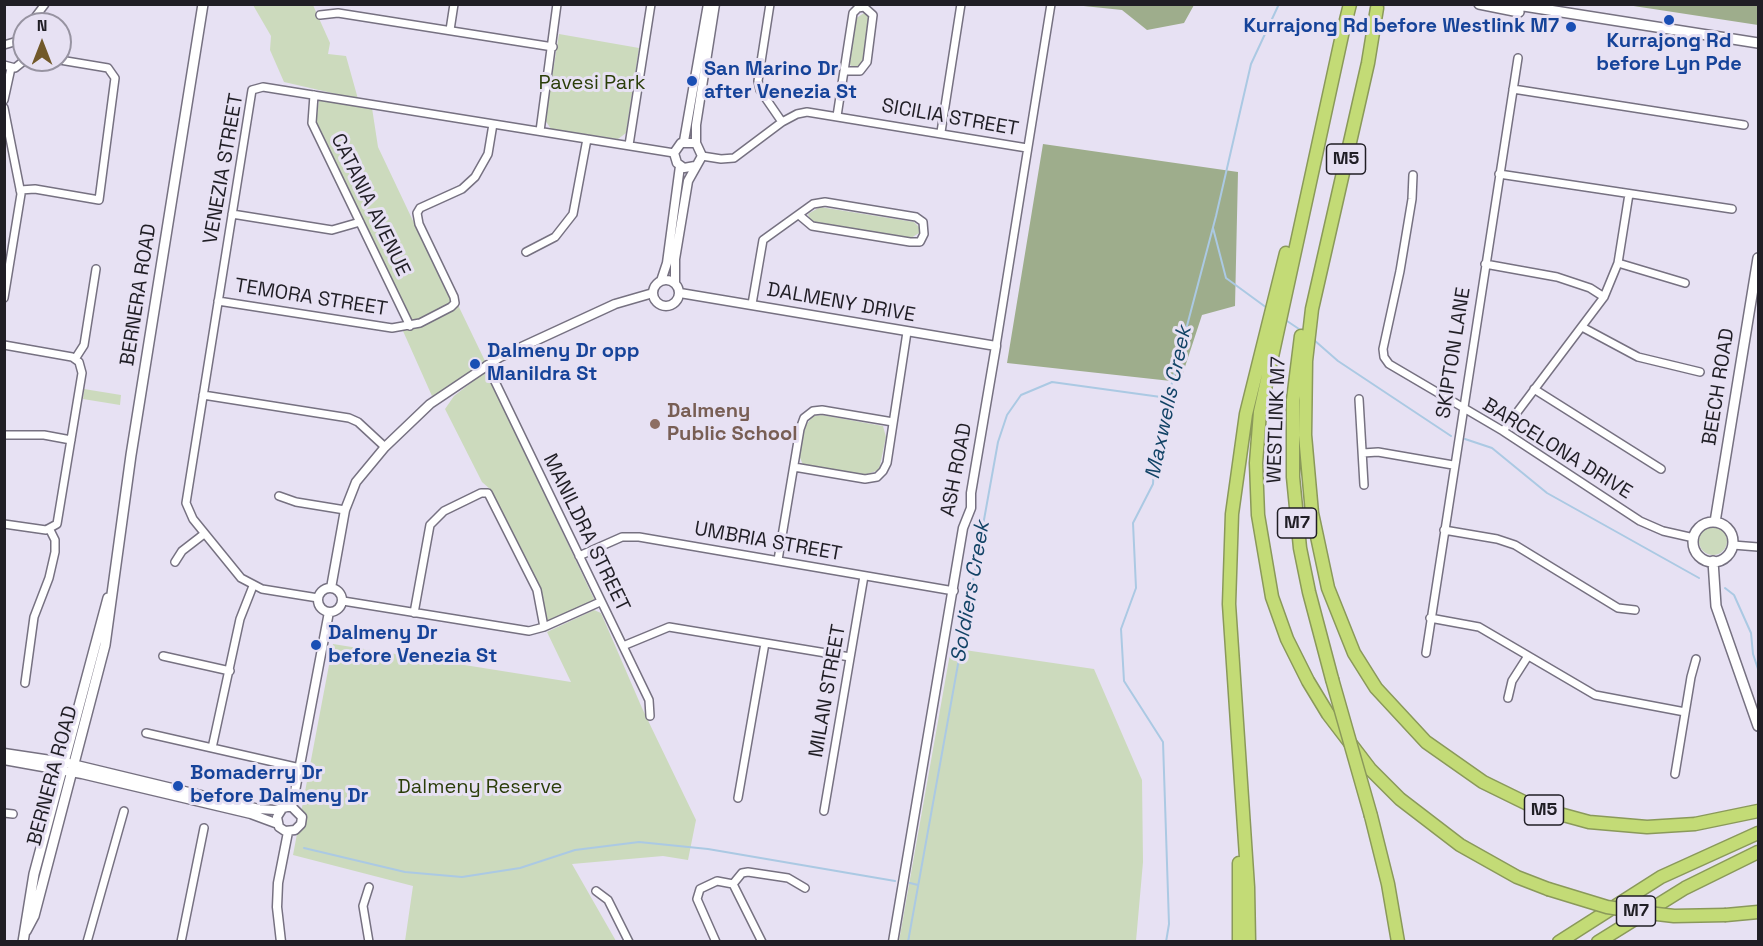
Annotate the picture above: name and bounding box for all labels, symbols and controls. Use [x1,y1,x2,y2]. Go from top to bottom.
north arrow [12,12,72,72]
marker: Kurrajong Rd before Lyn Pde [1662,13,1676,27]
text: N [37,15,47,36]
place label: Kurrajong Rd before Westlink M7 [1243,15,1559,39]
marker: Kurrajong Rd before Westlink M7 [1564,20,1578,34]
place label: Kurrajong Rd before Lyn Pde [1596,30,1742,77]
place label: San Marino Dr after Venezia St [704,58,857,105]
park label: Pavesi Park [538,72,646,96]
marker: San Marino Dr after Venezia St [685,74,699,88]
street label: VENEZIA STREET [199,92,249,246]
street label: SICILIA STREET [880,94,1020,142]
street label: CATANIA AVENUE [325,130,415,280]
road number: M5 [1326,144,1366,174]
street label: BERNERA ROAD [116,222,162,368]
street label: TEMORA STREET [233,274,389,322]
street label: DALMENY DRIVE [765,278,917,328]
street label: SKIPTON LANE [1432,286,1476,420]
water label: Maxwells Creek [1140,324,1198,482]
street label: BEECH ROAD [1698,327,1740,447]
place label: Dalmeny Dr opp Manildra St [487,340,639,387]
street label: WESTLINK M7 [1263,356,1291,484]
marker: Dalmeny Dr opp Manildra St [468,357,482,371]
street label: BARCELONA DRIVE [1478,393,1636,505]
place label: Dalmeny Public School [667,400,798,447]
marker: Dalmeny Public School [648,417,662,431]
street label: ASH ROAD [936,421,978,519]
street label: MANILDRA STREET [537,450,635,616]
road number: M7 [1278,508,1316,538]
street label: UMBRIA STREET [692,517,844,567]
water label: Soldiers Creek [946,519,996,665]
place label: Dalmeny Dr before Venezia St [328,622,497,669]
street label: MILAN STREET [805,623,851,759]
marker: Dalmeny Dr before Venezia St [309,638,323,652]
street label: BERNERA ROAD [23,704,83,848]
place label: Bomaderry Dr before Dalmeny Dr [190,762,368,809]
park label: Dalmeny Reserve [398,776,562,800]
marker: Bomaderry Dr before Dalmeny Dr [171,779,185,793]
road number: M5 [1524,795,1564,825]
road number: M7 [1616,896,1656,926]

